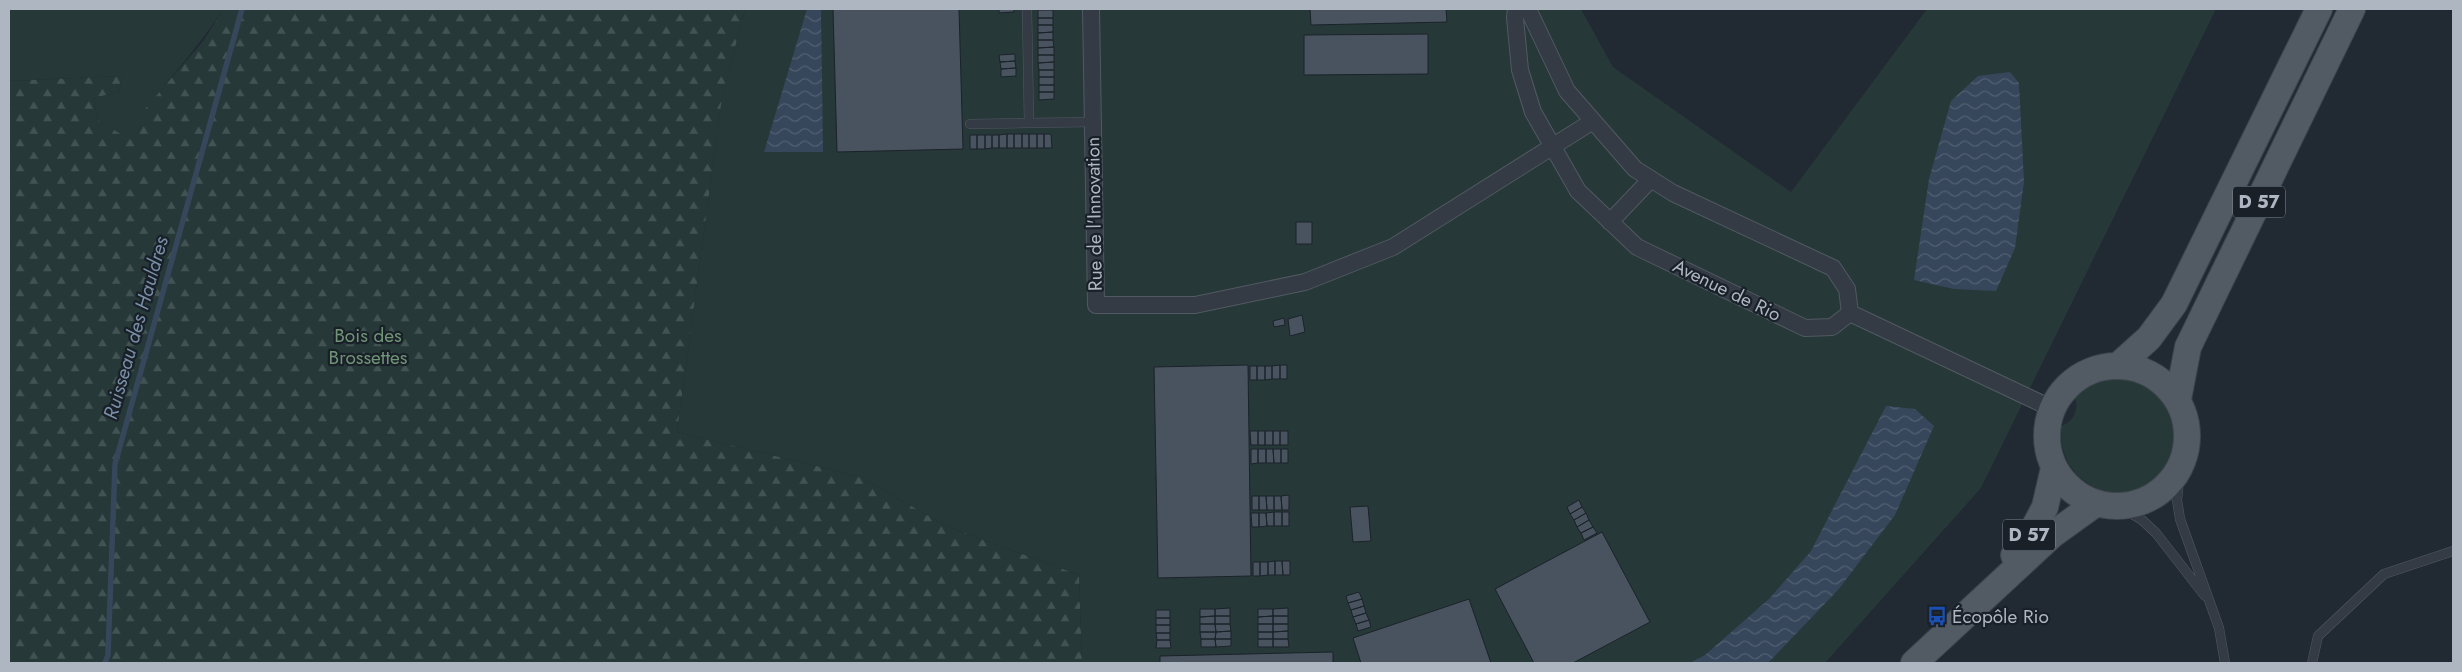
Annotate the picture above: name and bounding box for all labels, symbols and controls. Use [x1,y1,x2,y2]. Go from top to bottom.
street label: Rue de l'Innovation [1079,137,1109,291]
road number: D 57 [2233,186,2285,218]
water label: Ruisseau des Hauldres [96,233,176,423]
street label: Avenue de Rio [1668,252,1786,328]
park label: Bois des Brossettes [329,322,408,371]
road number: D 57 [2003,520,2055,550]
place label: Écopôle Rio [1952,603,2049,630]
bus stop icon: Écopôle Rio [1926,605,1948,627]

